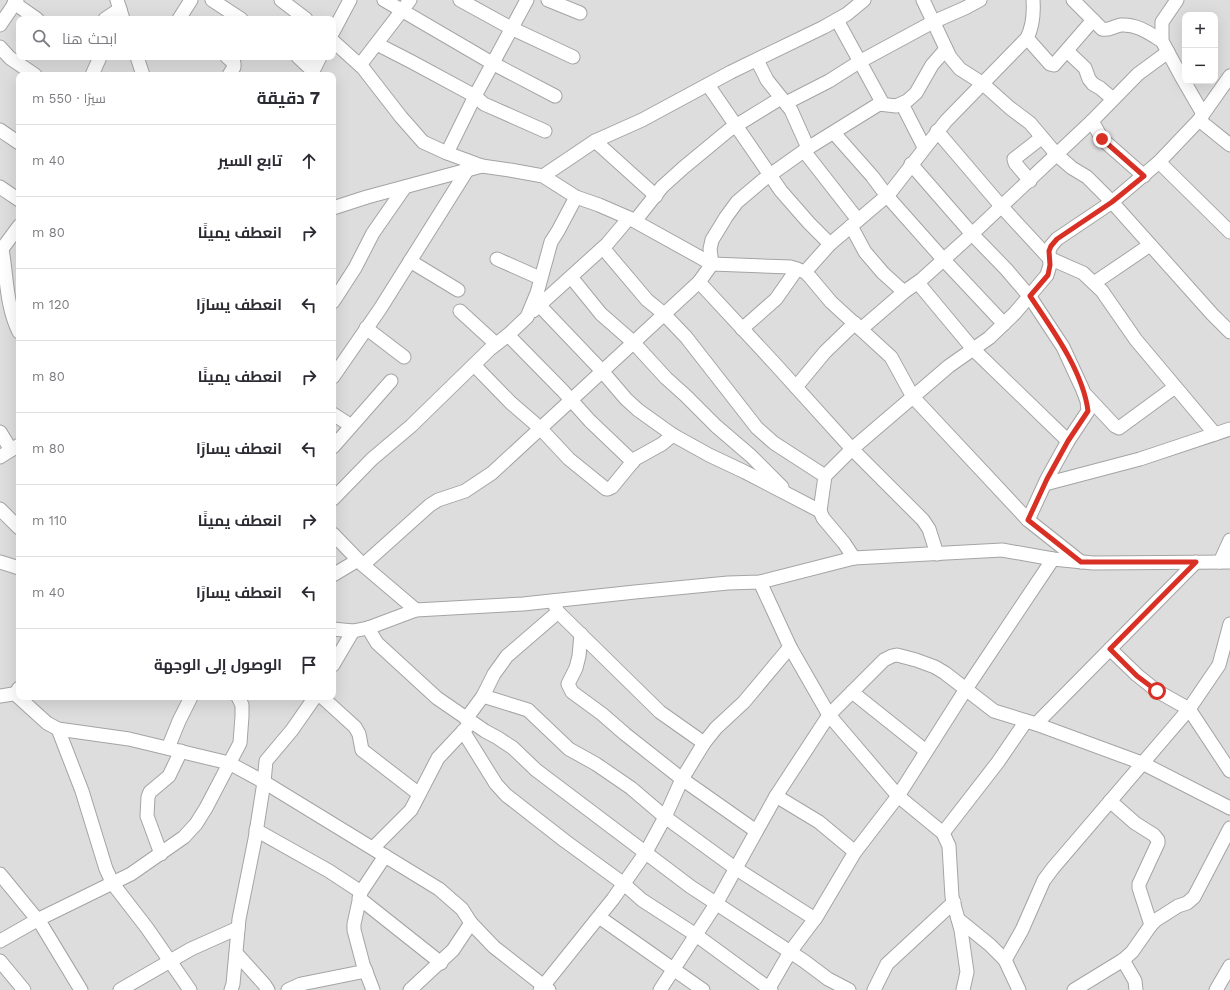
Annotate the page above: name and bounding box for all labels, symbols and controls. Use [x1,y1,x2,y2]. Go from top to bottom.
map controls [1182,12,1218,84]
button: + [1182,12,1218,48]
search box [16,16,336,60]
icon: search [30,27,52,49]
text: ابحث هنا [62,30,117,48]
button: − [1182,48,1218,84]
text: 7 دقيقة [257,88,320,108]
text: سيرًا · 550 m [32,91,106,106]
route end [1093,130,1111,148]
icon: ahead [298,150,320,172]
text: تابع السير [218,152,282,170]
text: 40 m [32,153,65,168]
icon: right [298,222,320,244]
text: انعطف يمينًا [198,224,282,242]
text: 80 m [32,225,65,240]
icon: left [298,294,320,316]
text: انعطف يسارًا [196,296,282,314]
text: 120 m [32,297,70,312]
icon: right [298,366,320,388]
text: انعطف يمينًا [198,368,282,386]
text: 80 m [32,369,65,384]
icon: left [298,438,320,460]
text: انعطف يسارًا [196,440,282,458]
text: 80 m [32,441,65,456]
icon: right [298,510,320,532]
text: انعطف يمينًا [198,512,282,530]
text: 110 m [32,513,67,528]
icon: left [298,582,320,604]
text: انعطف يسارًا [196,584,282,602]
text: 40 m [32,585,65,600]
icon: arrive [298,654,320,676]
text: الوصول إلى الوجهة [154,656,282,674]
route start [1148,682,1166,700]

